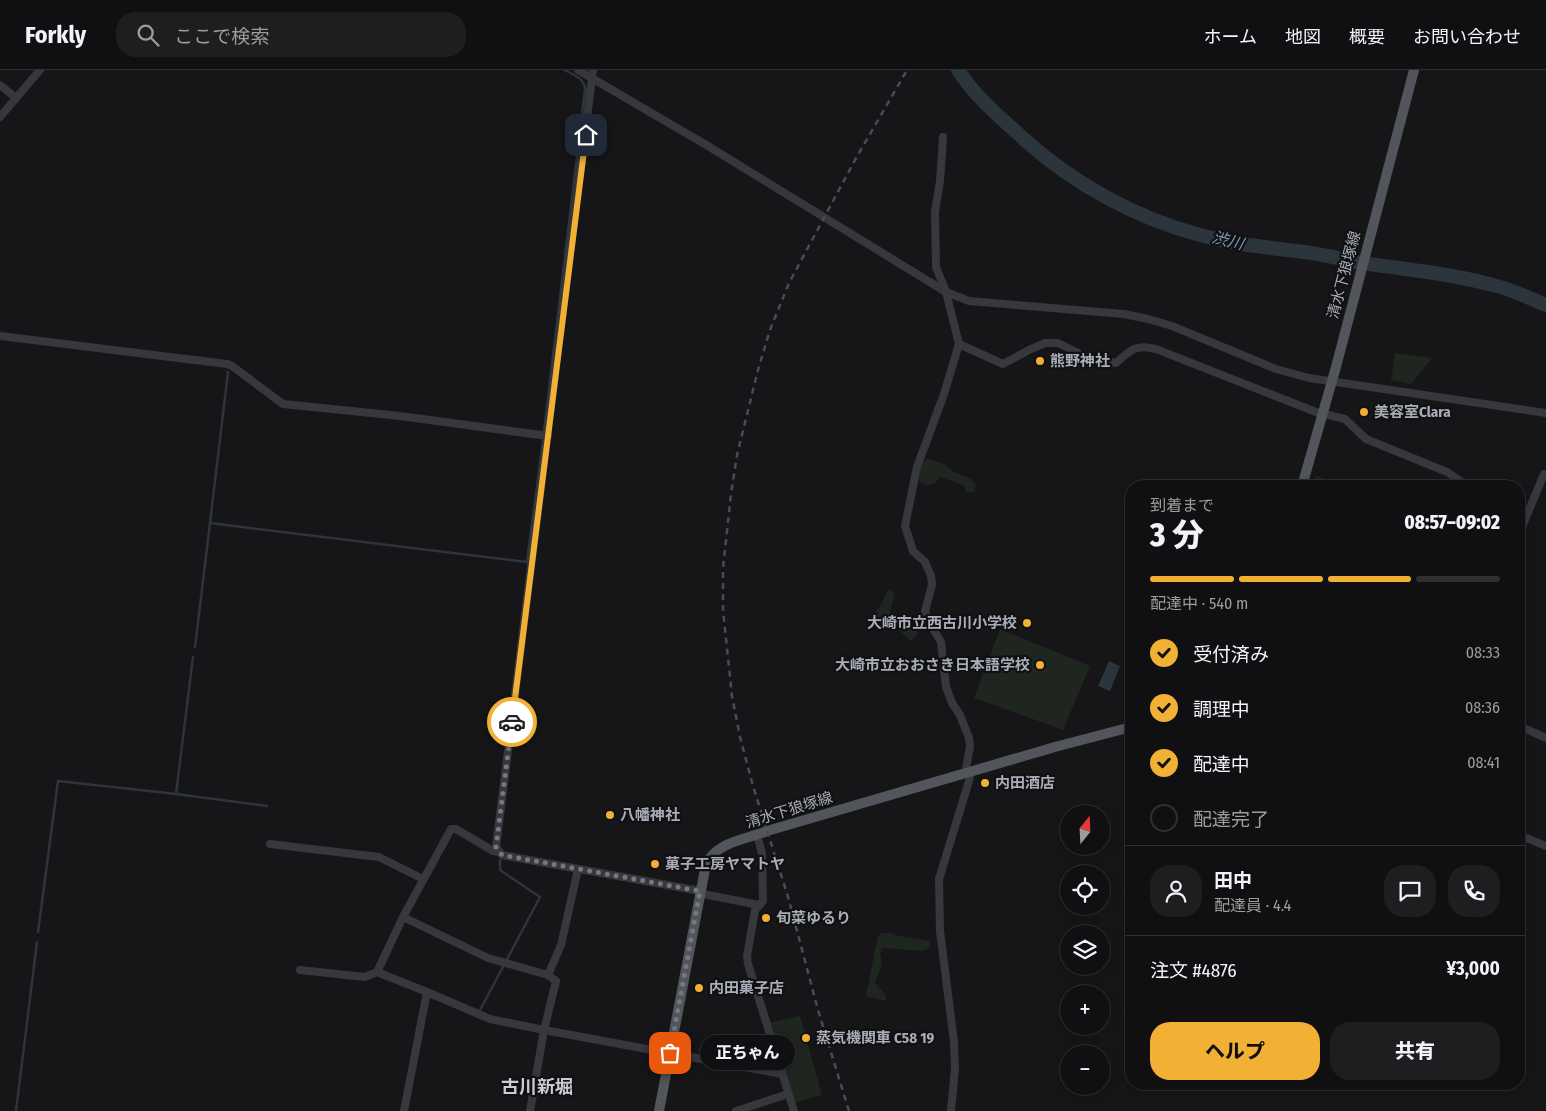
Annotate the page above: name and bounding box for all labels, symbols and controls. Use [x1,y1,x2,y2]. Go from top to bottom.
search box [116,12,466,57]
text: Forkly [25,21,86,49]
icon: search [134,21,162,49]
text: ここで検索 [174,25,269,48]
text: ホーム [1204,26,1257,48]
text: 地図 [1285,26,1321,48]
text: 概要 [1349,26,1385,48]
text: お問い合わせ [1413,26,1521,48]
pin [565,114,607,156]
icon: home [572,121,600,149]
water label: 渋川 [1210,227,1248,254]
street label: 清水下狼塚線 [1324,229,1364,321]
place label: 熊野神社 [1050,352,1110,370]
marker: 熊野神社 [1034,355,1046,367]
place label: 美容室Clara [1374,403,1451,421]
marker: 美容室Clara [1358,406,1370,418]
text: 到着まで [1150,496,1214,515]
text: 08:57–09:02 [1404,511,1500,534]
text: 3 分 [1150,516,1204,554]
text: 配達中 · 540 m [1150,594,1248,613]
place label: 大崎市立西古川小学校 [867,614,1017,632]
marker: 大崎市立西古川小学校 [1021,617,1033,629]
icon: check [1150,639,1178,667]
text: 受付済み [1193,643,1269,666]
text: 08:33 [1466,643,1500,662]
place label: 大崎市立おおさき日本語学校 [835,656,1030,674]
marker: 大崎市立おおさき日本語学校 [1034,659,1046,671]
icon: check [1150,694,1178,722]
courier [487,697,537,747]
text: 調理中 [1193,698,1250,721]
text: 08:36 [1465,698,1500,717]
icon: car [498,708,526,736]
icon: check [1150,749,1178,777]
text: 配達中 [1193,753,1250,776]
text: 08:41 [1467,753,1500,772]
place label: 内田酒店 [995,774,1055,792]
marker: 内田酒店 [979,777,991,789]
street label: 清水下狼塚線 [743,788,835,832]
north arrow [1060,805,1110,855]
map controls [1060,805,1110,1095]
place label: 八幡神社 [620,806,680,824]
text: 配達完了 [1193,808,1269,831]
marker: 八幡神社 [604,809,616,821]
place label: 菓子工房ヤマトヤ [665,855,785,873]
marker: 菓子工房ヤマトヤ [649,858,661,870]
button: locate [1060,865,1110,915]
button: person [1150,865,1202,917]
button: chat [1384,865,1436,917]
button: phone [1448,865,1500,917]
text: 田中 [1214,869,1252,892]
text: 配達員 · 4.4 [1214,896,1291,915]
place label: 旬菜ゆるり [776,909,851,927]
marker: 旬菜ゆるり [760,912,772,924]
button: layers [1060,925,1110,975]
text: ¥3,000 [1446,957,1500,980]
text: 注文 #4876 [1150,959,1237,982]
place label: 内田菓子店 [709,979,784,997]
marker: 内田菓子店 [693,982,705,994]
button: + [1060,985,1110,1035]
button: ヘルプ [1150,1022,1320,1080]
button: 共有 [1330,1022,1500,1080]
place label: 蒸気機関車 C58 19 [816,1029,935,1047]
pin [649,1032,691,1074]
marker: 蒸気機関車 C58 19 [800,1032,812,1044]
callout: 正ちゃん [700,1036,795,1070]
icon: bag [656,1039,684,1067]
text: 正ちゃん [715,1043,780,1062]
button: − [1060,1045,1110,1095]
district label: 古川新堀 [501,1076,573,1098]

